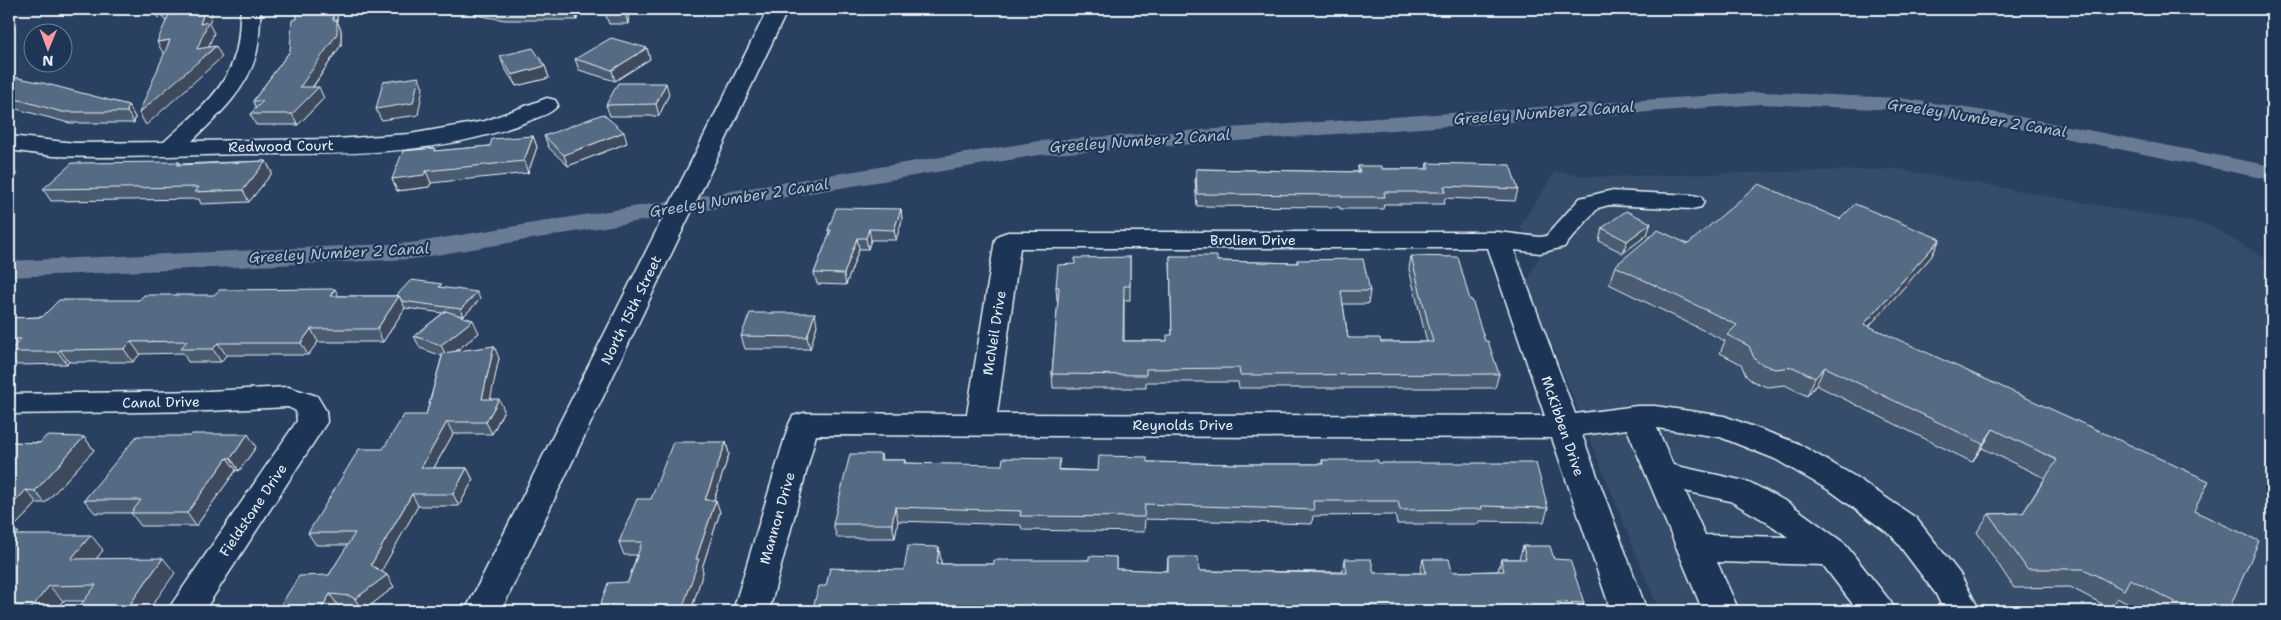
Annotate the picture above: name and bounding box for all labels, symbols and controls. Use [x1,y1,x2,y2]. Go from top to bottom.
north arrow [22,22,72,72]
text: N [42,52,53,70]
water label: Greeley Number 2 Canal [1886,94,2068,142]
water label: Greeley Number 2 Canal [1453,97,1635,129]
water label: Greeley Number 2 Canal [1049,125,1231,157]
street label: Redwood Court [228,136,334,156]
water label: Greeley Number 2 Canal [648,174,830,222]
street label: Brolien Drive [1210,231,1296,249]
water label: Greeley Number 2 Canal [248,238,430,268]
street label: North 15th Street [597,252,665,368]
street label: McNeil Drive [978,289,1010,377]
street label: McKibben Drive [1537,374,1589,479]
street label: Canal Drive [122,392,200,412]
street label: Reynolds Drive [1133,416,1234,434]
street label: Fieldstone Drive [215,460,291,560]
street label: Mannon Drive [755,470,799,566]

